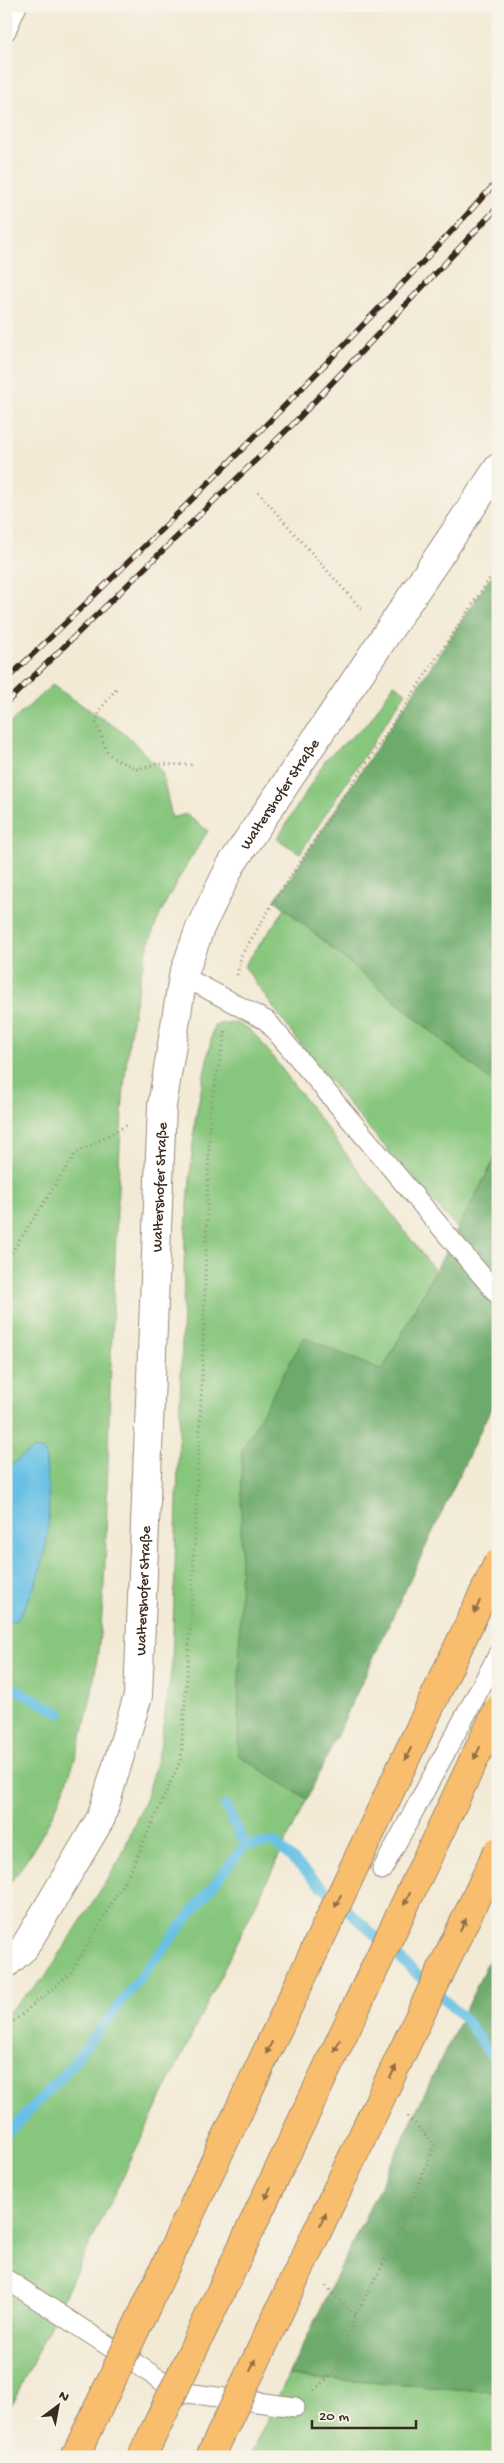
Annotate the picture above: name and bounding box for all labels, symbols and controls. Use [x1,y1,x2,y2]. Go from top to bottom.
street label: Waltershofer Straße [237,736,324,854]
street label: Waltershofer Straße [149,1122,172,1252]
street label: Waltershofer Straße [133,1525,156,1656]
one-way arrow [473,1600,481,1614]
one-way arrow [472,1745,481,1760]
one-way arrow [404,1747,412,1761]
one-way arrow [402,1892,410,1906]
one-way arrow [334,1894,342,1908]
one-way arrow [459,1918,467,1932]
one-way arrow [333,2039,341,2053]
one-way arrow [265,2041,273,2055]
one-way arrow [389,2065,397,2079]
one-way arrow [264,2186,272,2200]
one-way arrow [319,2211,327,2226]
one-way arrow [250,2358,258,2372]
north arrow [32,2380,82,2430]
text: N [55,2387,72,2407]
scale bar [312,2398,415,2430]
text: 20 m [319,2408,349,2426]

